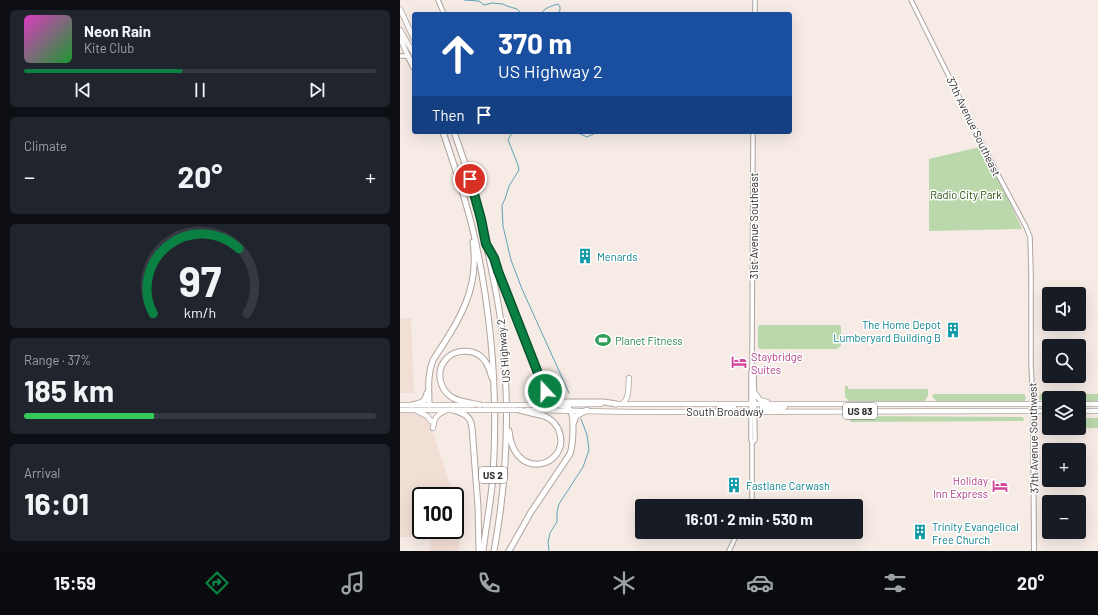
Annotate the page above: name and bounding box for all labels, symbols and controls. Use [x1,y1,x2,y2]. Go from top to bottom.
text: Neon Rain [84,22,151,40]
text: 370 m [498,26,572,60]
icon: ahead [432,28,484,80]
text: Kite Club [84,40,134,56]
text: US Highway 2 [498,60,603,82]
street label: 37th Avenue Southeast [944,74,1004,178]
icon: previous [72,79,94,101]
icon: pause [189,79,211,101]
icon: next [306,79,328,101]
icon: arrive [473,104,495,126]
text: Then [432,106,465,124]
text: Climate [24,138,67,154]
text: 20° [177,158,223,194]
pin [453,162,487,196]
text: − [24,163,35,189]
text: + [365,163,376,189]
icon: arrive [459,168,481,190]
street label: 31st Avenue Southeast [747,173,760,279]
park label: Radio City Park [930,188,1002,201]
building icon: Menards [576,247,594,265]
place label: Menards [597,250,638,263]
text: 97 [179,254,222,304]
map controls [1042,287,1086,539]
button: sound [1042,287,1086,331]
text: km/h [184,303,216,320]
street label: US Highway 2 [494,318,512,383]
place label: The Home Depot Lumberyard Building B [833,318,941,344]
building icon: The Home Depot Lumberyard Building B [944,321,962,339]
sports icon: Planet Fitness [594,331,612,349]
place label: Planet Fitness [615,334,683,347]
button: search [1042,339,1086,383]
place label: Staybridge Suites [751,350,803,376]
text: Range · 37% [24,352,91,368]
hotel icon: Staybridge Suites [730,353,748,371]
position arrow [524,370,566,412]
text: 185 km [24,372,114,408]
street label: 37th Avenue Southwest [1026,382,1040,494]
button: layers [1042,391,1086,435]
road number: US 83 [843,403,877,419]
street label: South Broadway [686,405,764,418]
button: + [1042,443,1086,487]
text: Arrival [24,465,60,481]
road number: US 2 [479,467,507,483]
place label: Holiday Inn Express [933,474,988,500]
building icon: Fastlane Carwash [725,476,743,494]
hotel icon: Holiday Inn Express [991,477,1009,495]
place label: Fastlane Carwash [746,479,830,492]
text: 16:01 [24,485,89,521]
speed limit sign: 100 [412,487,464,539]
button: − [1042,495,1086,539]
text: 16:01 · 2 min · 530 m [685,510,813,528]
place label: Trinity Evangelical Free Church [932,520,1019,546]
building icon: Trinity Evangelical Free Church [911,523,929,541]
icon: directions [203,569,231,597]
icon: music [339,569,367,597]
icon: phone [475,569,503,597]
icon: climate [610,569,638,597]
icon: car [746,569,774,597]
icon: filters [881,569,909,597]
text: 15:59 [54,572,96,594]
text: 20° [1017,572,1044,594]

